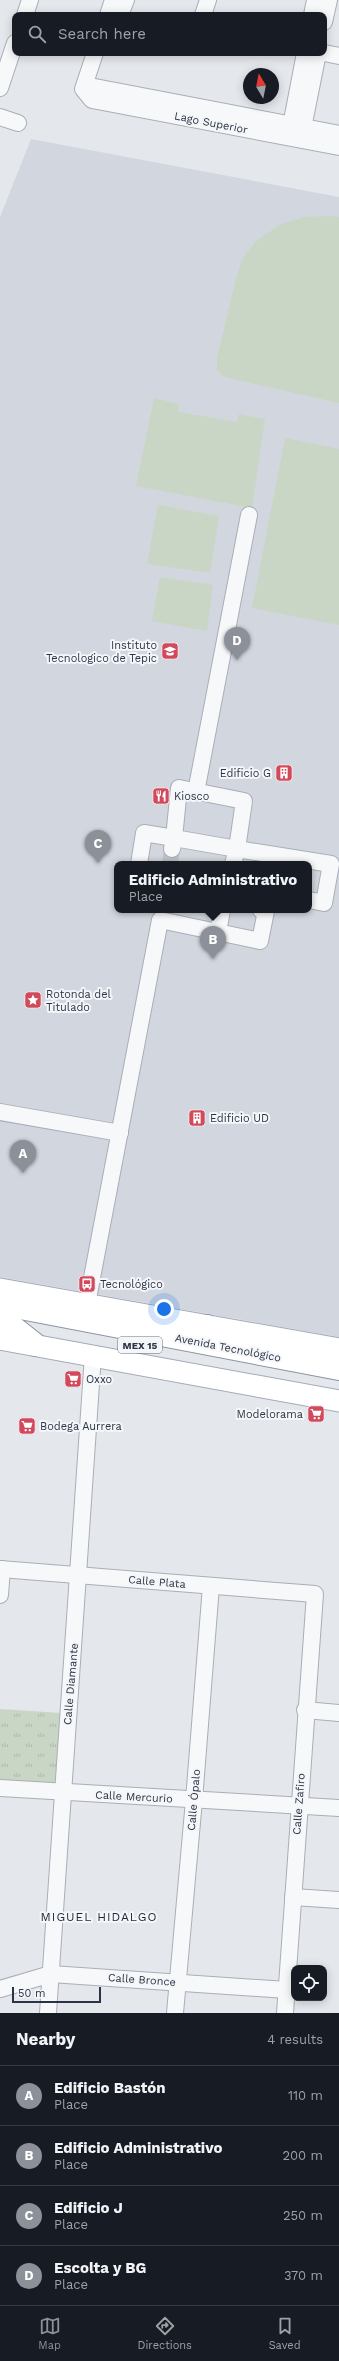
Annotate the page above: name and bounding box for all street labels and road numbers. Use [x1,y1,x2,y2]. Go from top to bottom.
street label: Lago Superior [173,110,249,137]
street label: Avenida Tecnológico [174,1331,282,1365]
road number: MEX 15 [118,1337,162,1353]
street label: Calle Plata [128,1573,186,1591]
street label: Calle Diamante [61,1643,81,1725]
street label: Calle Ópalo [184,1769,203,1831]
street label: Calle Zafiro [290,1773,308,1835]
street label: Calle Mercurio [95,1788,173,1806]
street label: Calle Bronce [108,1971,176,1989]

